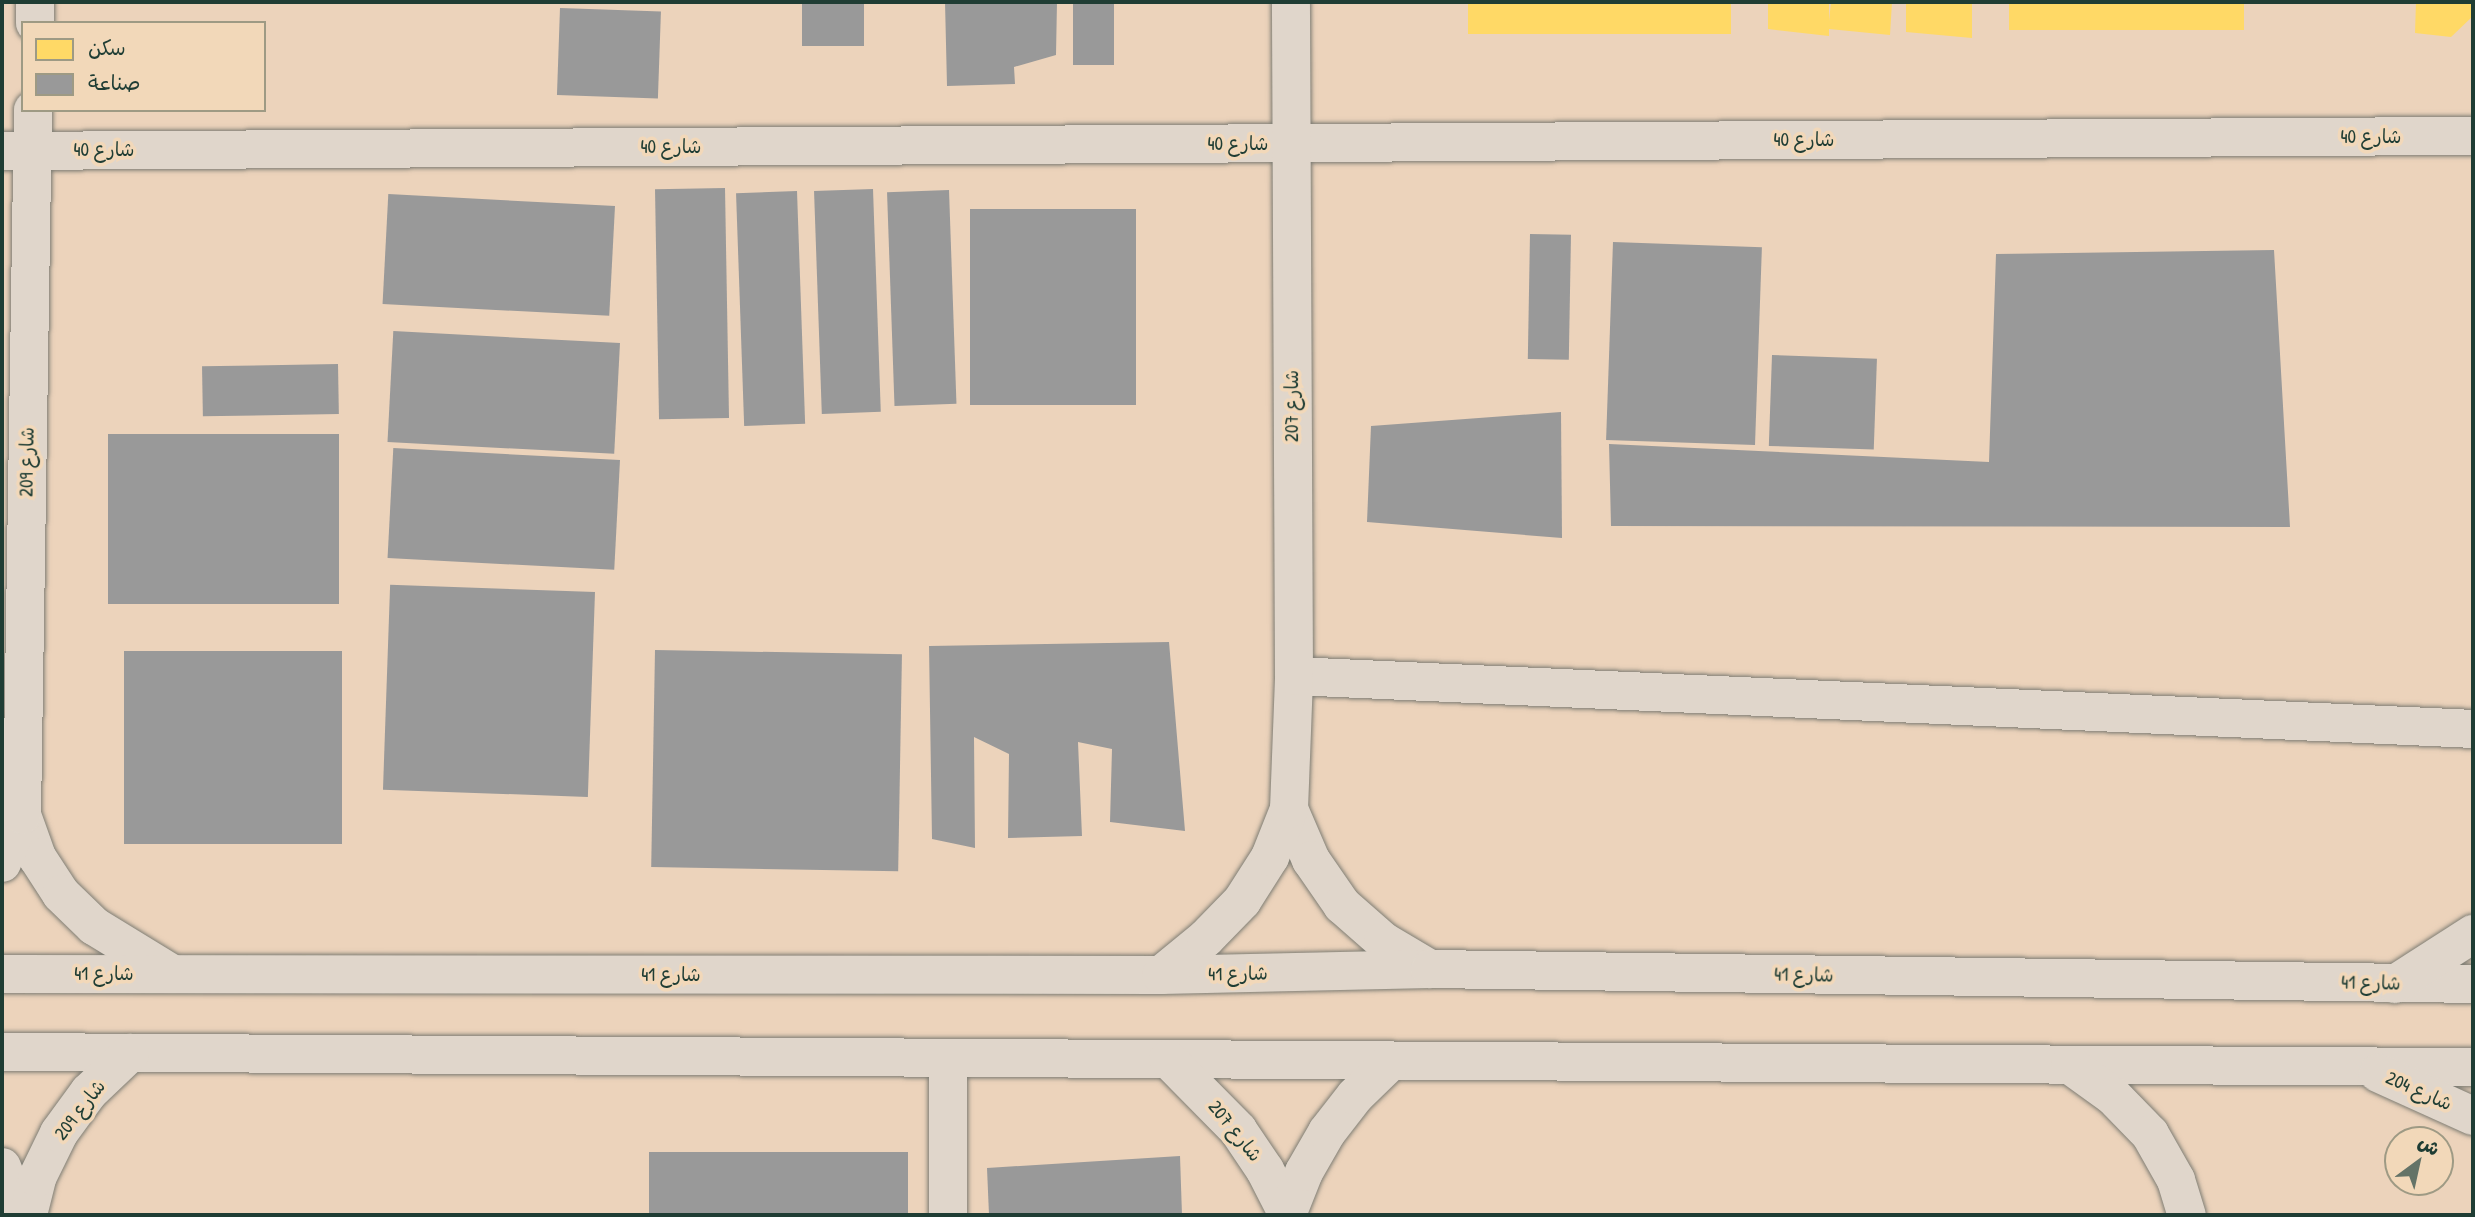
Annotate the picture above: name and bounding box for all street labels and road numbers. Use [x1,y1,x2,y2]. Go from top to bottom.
street label: شارع 40 [2340,126,2402,148]
street label: شارع 40 [1773,129,1835,151]
street label: شارع 40 [1207,133,1269,155]
street label: شارع 40 [640,136,702,158]
street label: شارع 40 [73,139,135,161]
street label: شارع 207 [1281,370,1303,442]
street label: شارع 209 [15,427,39,497]
street label: شارع 41 [1208,962,1268,986]
street label: شارع 41 [74,963,134,985]
street label: شارع 41 [1774,963,1834,987]
street label: شارع 41 [641,964,701,986]
street label: شارع 41 [2341,971,2401,995]
street label: شارع 204 [2382,1066,2456,1116]
street label: شارع 209 [50,1075,110,1145]
street label: شارع 207 [1203,1096,1267,1166]

